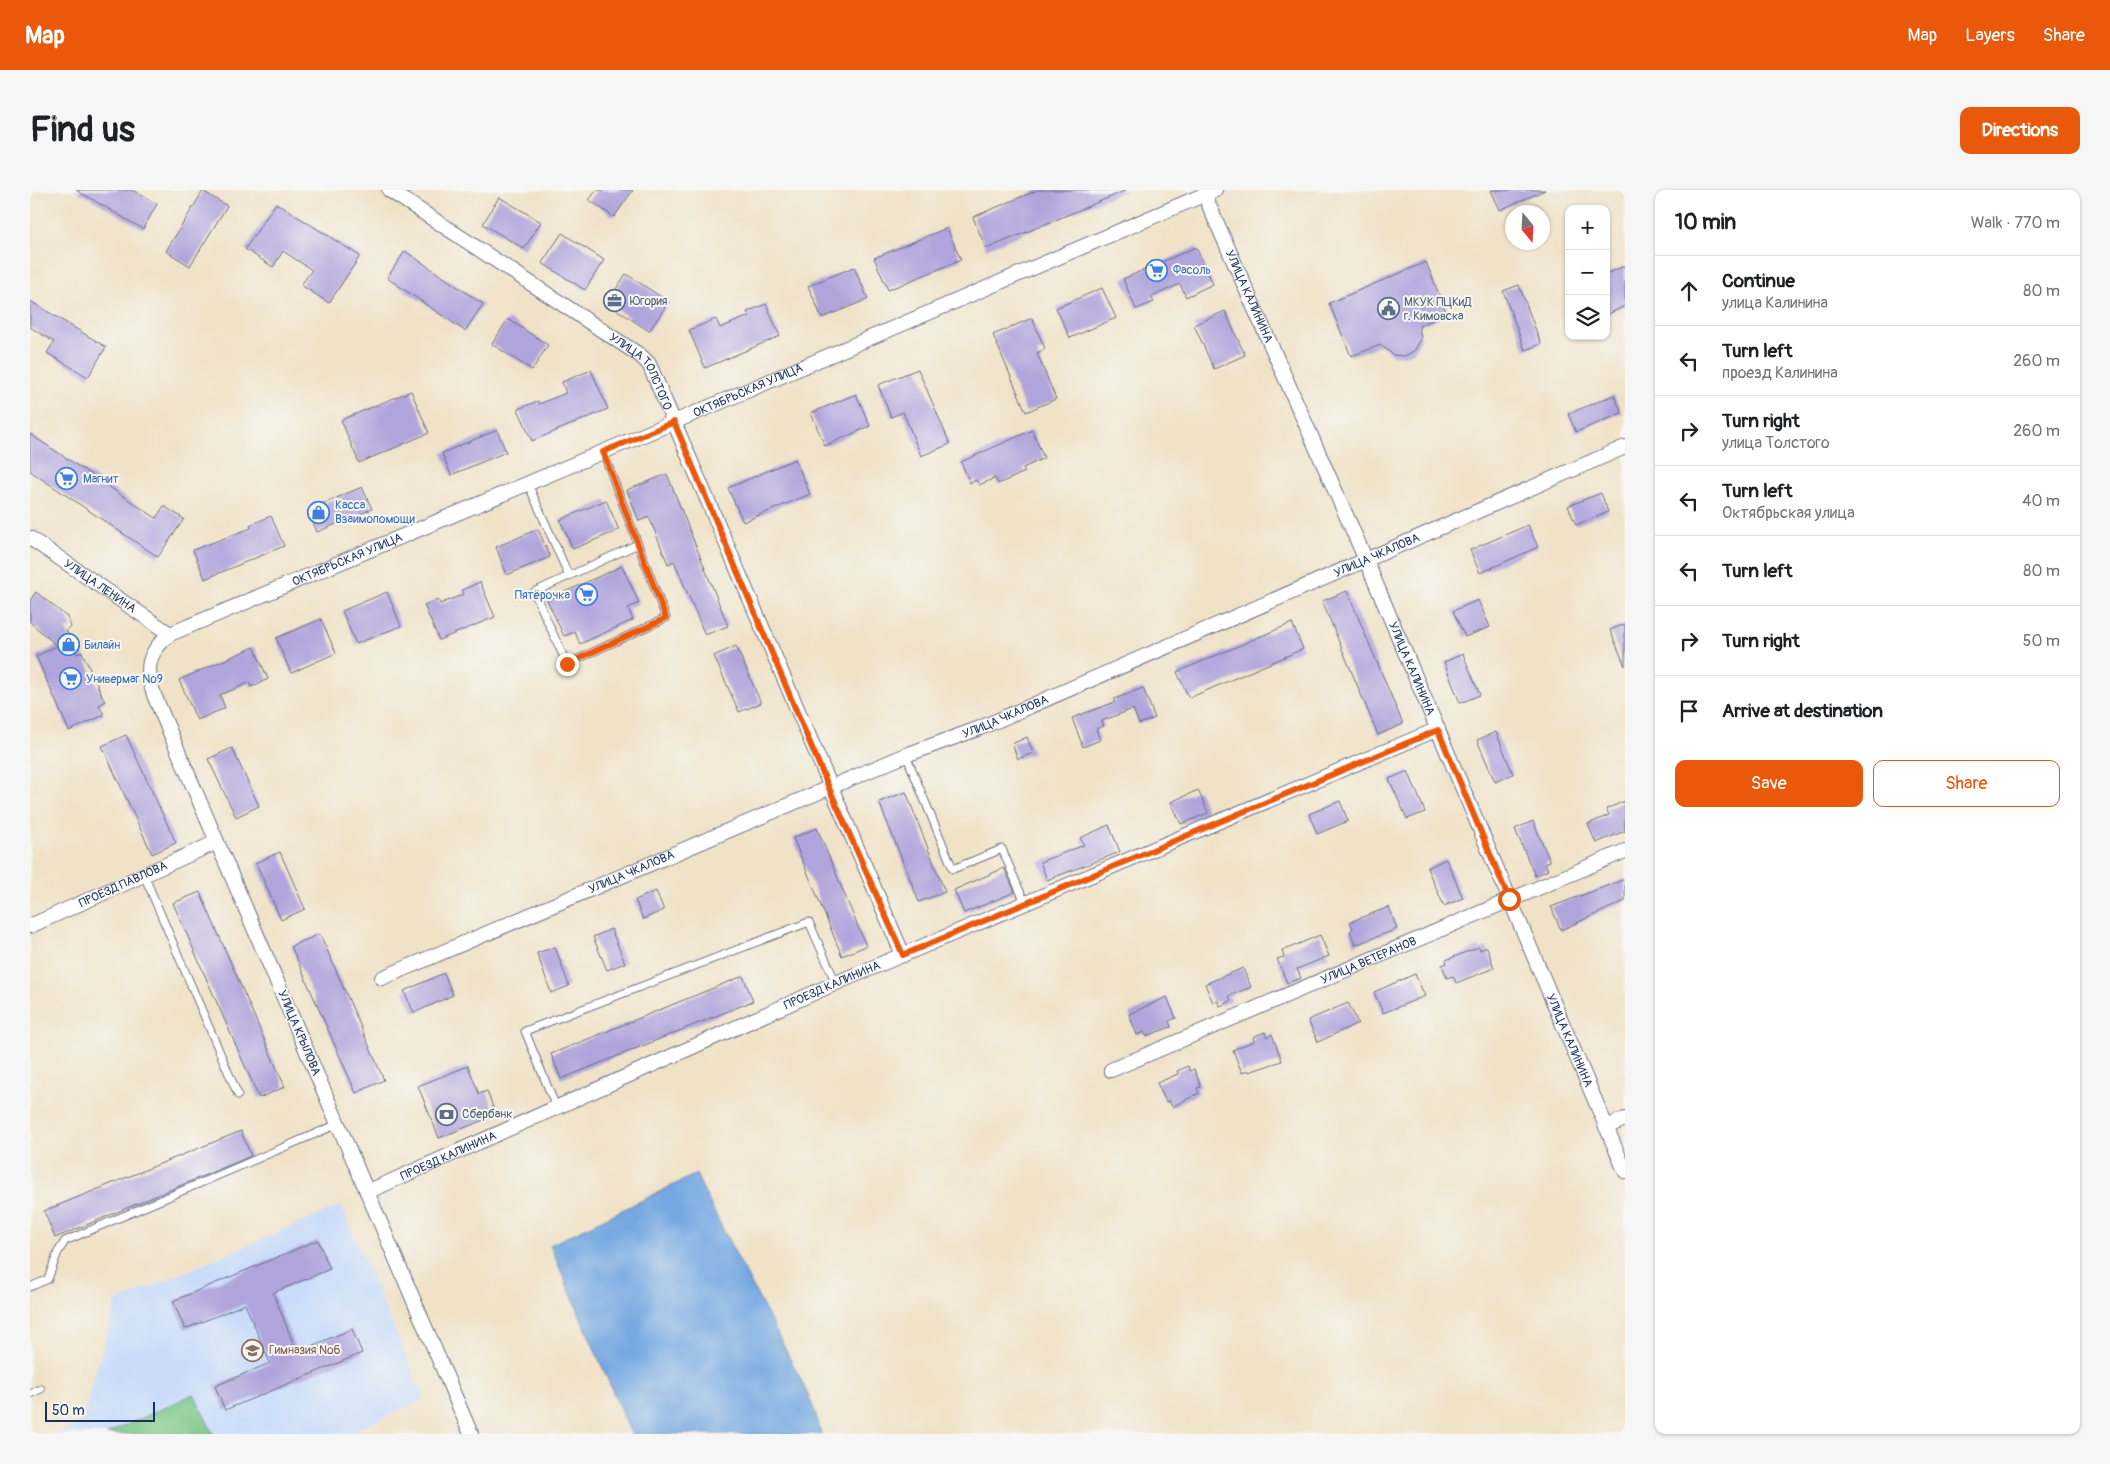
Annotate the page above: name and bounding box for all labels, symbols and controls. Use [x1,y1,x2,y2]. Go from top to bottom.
text: Map [25,21,65,50]
text: Map [1908,24,1937,47]
text: Layers [1965,24,2015,47]
text: Share [2043,24,2085,47]
button: Directions [1960,107,2080,154]
text: Find us [30,108,135,152]
north arrow [1505,205,1550,250]
map controls [1565,205,1610,340]
button: + [1565,205,1610,250]
text: 10 min [1675,209,1736,236]
text: Walk · 770 m [1971,213,2060,233]
street label: УЛИЦА КАЛИНИНА [1222,248,1276,345]
button: − [1565,250,1610,295]
supermarket icon: Фасоль [1145,258,1169,282]
place label: Фасоль [1173,263,1211,278]
text: Continue [1722,269,1795,293]
icon: ahead [1675,277,1703,305]
text: 80 m [2023,281,2060,301]
office icon: Югория [602,289,626,313]
text: улица Калинина [1722,293,1828,313]
place label: Югория [630,294,668,309]
place label: МКУК ПЦКиД г. Кимовска [1404,295,1472,324]
button: layers [1565,295,1610,340]
public building icon: МКУК ПЦКиД г. Кимовска [1376,297,1400,321]
street label: УЛИЦА ТОЛСТОГО [607,330,676,413]
text: Turn left [1722,339,1792,363]
icon: left [1675,347,1703,375]
text: 260 m [2013,351,2060,371]
street label: ОКТЯБРЬСКАЯ УЛИЦА [691,360,805,420]
text: проезд Калинина [1722,363,1838,383]
text: Turn right [1722,409,1800,433]
icon: right [1675,417,1703,445]
text: 260 m [2013,421,2060,441]
text: улица Толстого [1722,433,1830,453]
supermarket icon: Магнит [55,467,79,491]
place label: Магнит [83,472,119,487]
text: Turn left [1722,479,1792,503]
icon: left [1675,487,1703,515]
text: 40 m [2022,491,2060,511]
place label: Касса Взаимопомощи [335,498,415,527]
shop icon: Касса Взаимопомощи [307,500,331,524]
text: Октябрьская улица [1722,503,1855,523]
street label: ОКТЯБРЬСКАЯ УЛИЦА [290,530,405,589]
street label: УЛИЦА ЧКАЛОВА [1332,530,1422,580]
street label: УЛИЦА ЛЕНИНА [61,556,139,616]
icon: left [1675,557,1703,585]
text: Turn left [1722,559,1792,583]
text: 80 m [2023,561,2060,581]
supermarket icon: Пятёрочка [574,583,598,607]
place label: Пятёрочка [515,588,570,603]
street label: УЛИЦА КАЛИНИНА [1385,620,1438,718]
icon: right [1675,627,1703,655]
text: Turn right [1722,629,1800,653]
text: 50 m [2023,631,2060,651]
shop icon: Билайн [56,633,80,657]
place label: Билайн [84,638,120,653]
route end [556,653,579,676]
supermarket icon: Универмаг №9 [58,667,82,691]
place label: Универмаг №9 [86,672,163,687]
street label: УЛИЦА ЧКАЛОВА [960,692,1051,741]
icon: arrive [1675,697,1703,725]
text: Arrive at destination [1722,699,1883,723]
button: Save [1675,760,1863,807]
button: Share [1873,760,2060,807]
street label: УЛИЦА ЧКАЛОВА [586,847,677,897]
street label: ПРОЕЗД ПАВЛОВА [77,858,170,911]
route start [1498,888,1521,911]
street label: УЛИЦА ВЕТЕРАНОВ [1319,933,1419,987]
street label: ПРОЕЗД КАЛИНИНА [782,958,883,1013]
street label: УЛИЦА КРЫЛОВА [274,988,324,1078]
street label: УЛИЦА КАЛИНИНА [1543,991,1596,1089]
bank icon: Сбербанк [434,1102,458,1126]
place label: Сбербанк [462,1107,513,1122]
street label: ПРОЕЗД КАЛИНИНА [398,1128,499,1184]
school or university icon: Гимназия №6 [241,1338,265,1362]
place label: Гимназия №6 [269,1343,340,1358]
scale bar [45,1399,155,1422]
text: 50 m [52,1402,85,1419]

